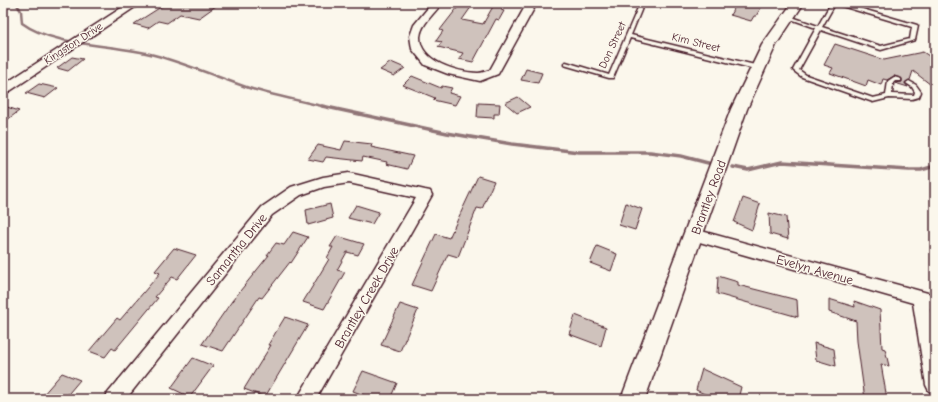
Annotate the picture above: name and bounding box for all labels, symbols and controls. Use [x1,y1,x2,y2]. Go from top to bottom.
street label: Kingston Drive [42,19,105,67]
street label: Don Street [596,19,629,71]
street label: Kim Street [671,30,722,55]
street label: Brantley Road [688,158,729,236]
street label: Samantha Drive [203,210,270,288]
street label: Brantley Creek Drive [331,243,402,351]
street label: Evelyn Avenue [775,251,856,288]

